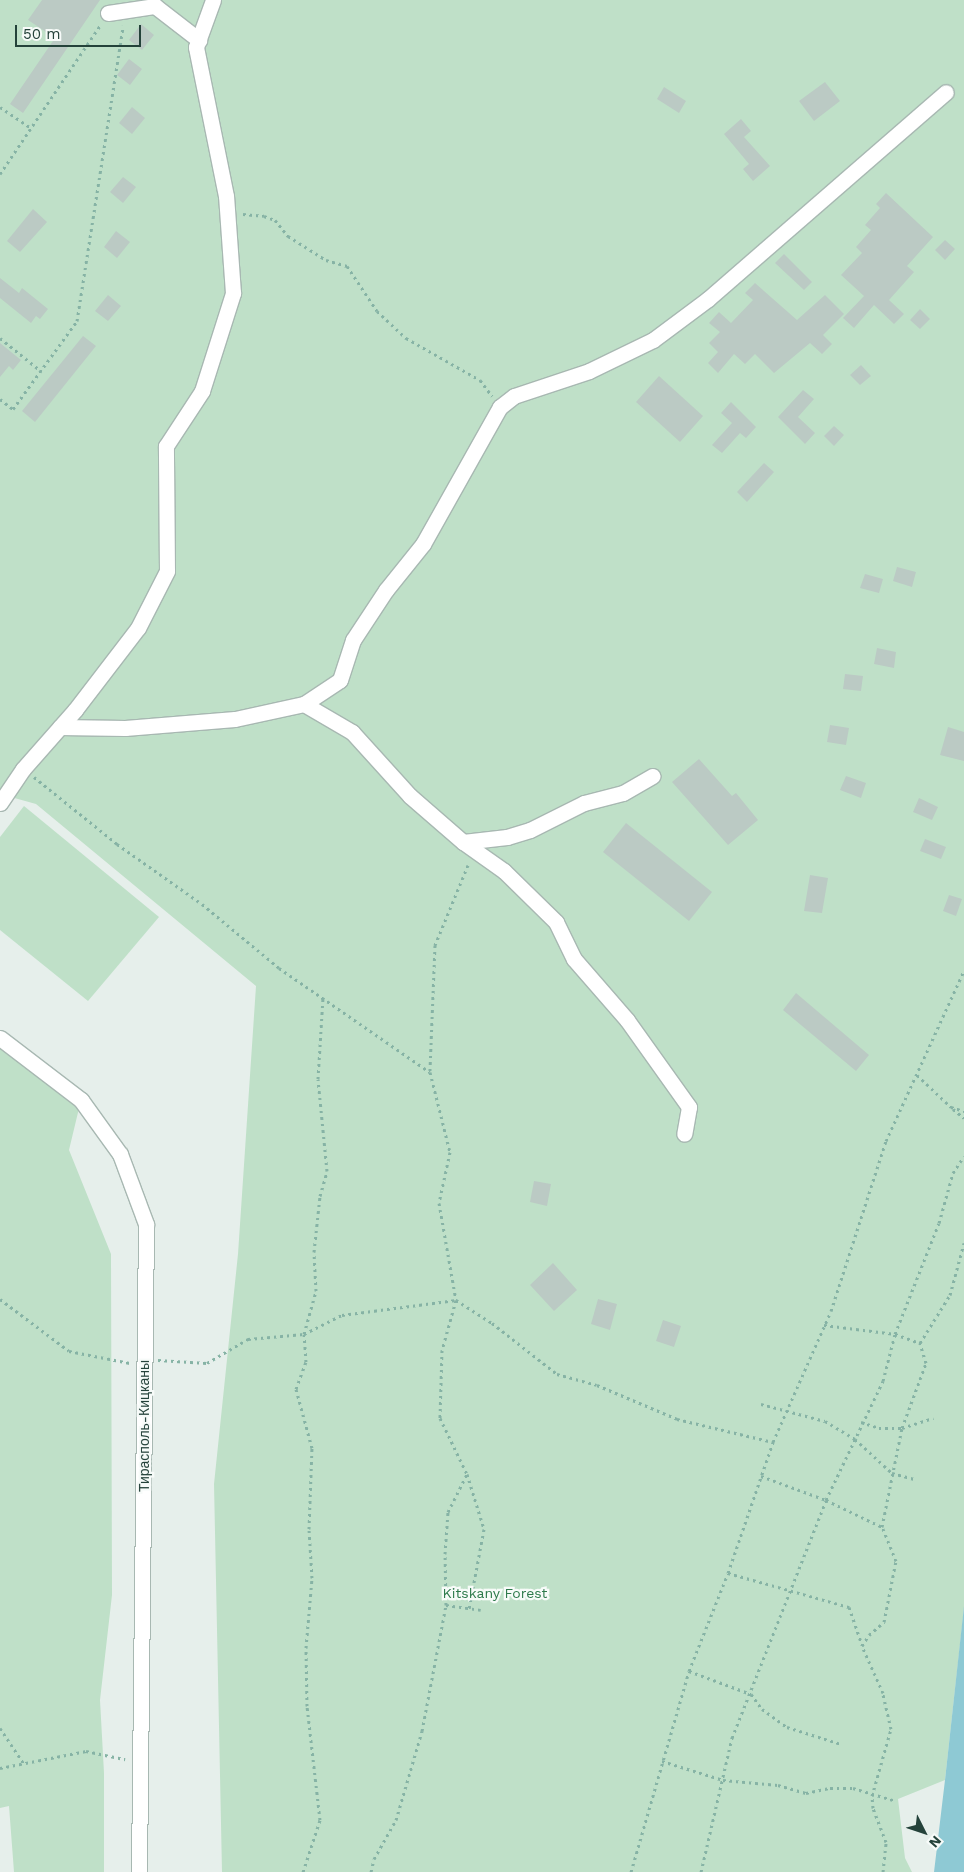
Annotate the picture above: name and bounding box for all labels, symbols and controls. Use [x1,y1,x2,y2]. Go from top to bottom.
scale bar [18,15,144,47]
text: 50 m [23,25,60,43]
street label: Тирасполь-Кицканы [136,1360,152,1492]
park label: Kitskany Forest [442,1585,548,1601]
north arrow [899,1807,949,1857]
text: N [926,1833,945,1851]

